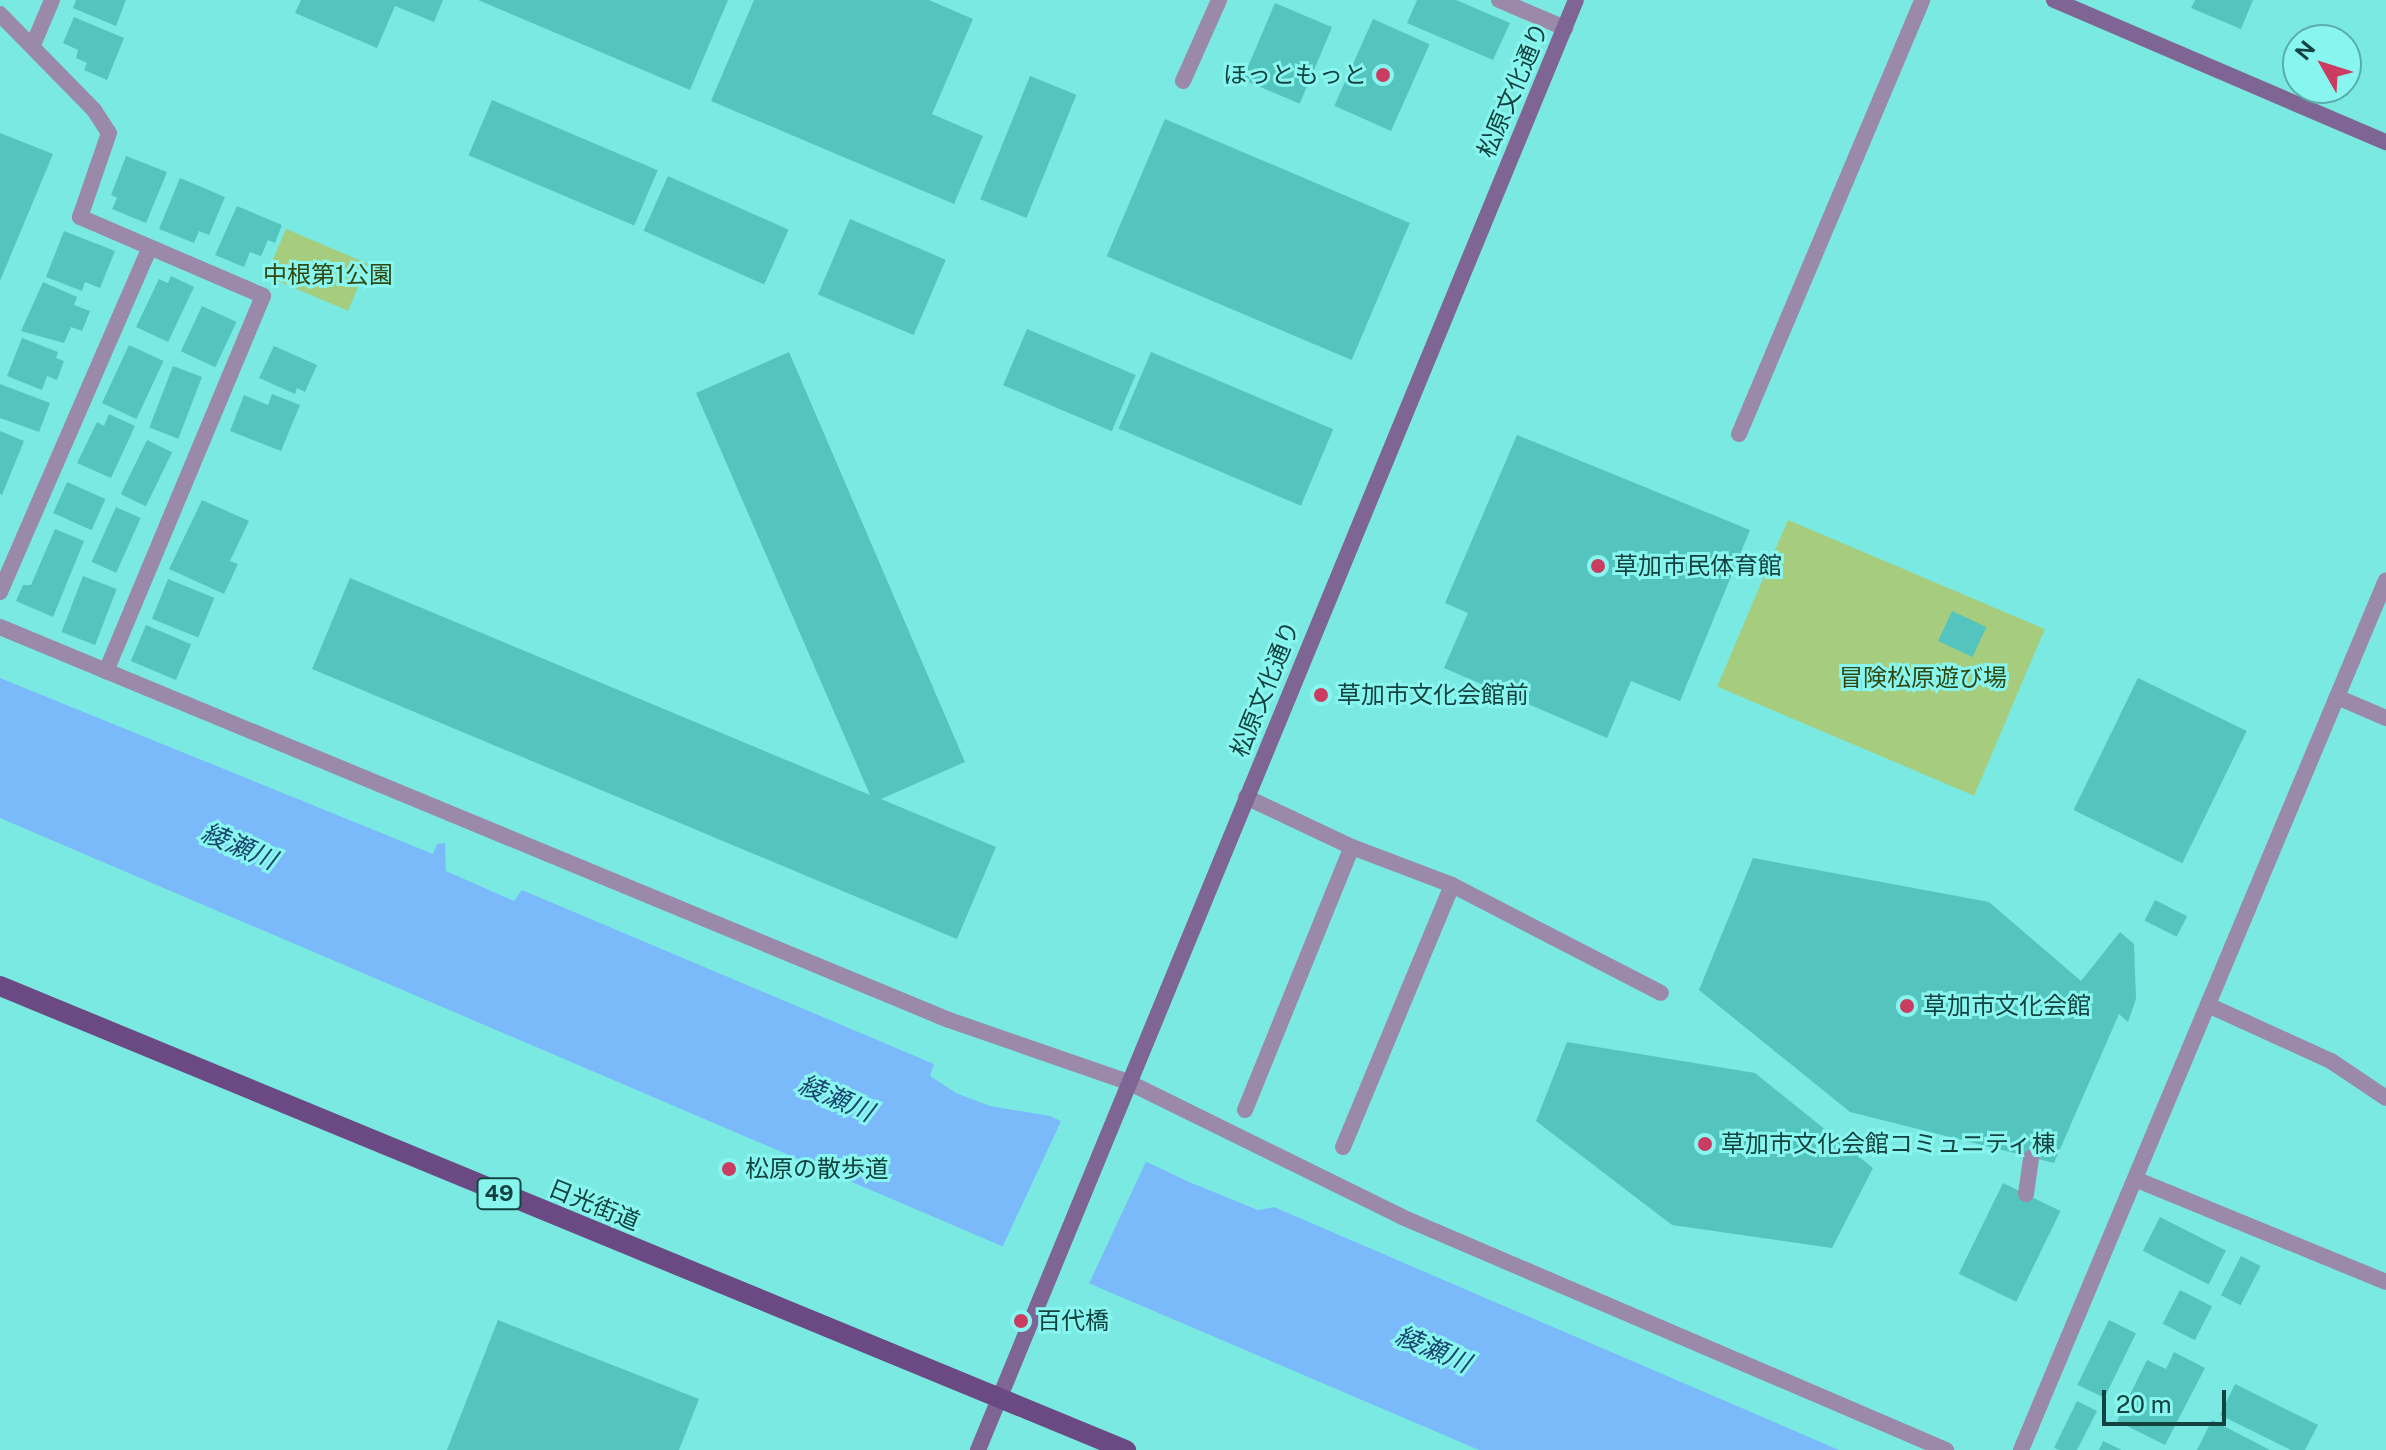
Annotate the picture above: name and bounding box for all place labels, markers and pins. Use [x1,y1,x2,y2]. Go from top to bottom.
place label: ほっともっと [1223,61,1367,89]
marker: ほっともっと [1374,66,1392,84]
place label: 草加市民体育館 [1614,552,1782,580]
marker: 草加市民体育館 [1589,557,1607,575]
place label: 草加市文化会館前 [1337,681,1529,709]
marker: 草加市文化会館前 [1312,686,1330,704]
place label: 草加市文化会館 [1923,992,2091,1020]
marker: 草加市文化会館 [1898,997,1916,1015]
place label: 草加市文化会館コミュニティ棟 [1721,1130,2057,1158]
marker: 草加市文化会館コミュニティ棟 [1696,1135,1714,1153]
place label: 松原の散歩道 [745,1155,889,1183]
marker: 松原の散歩道 [720,1160,738,1178]
place label: 百代橋 [1037,1307,1109,1335]
marker: 百代橋 [1012,1312,1030,1330]

